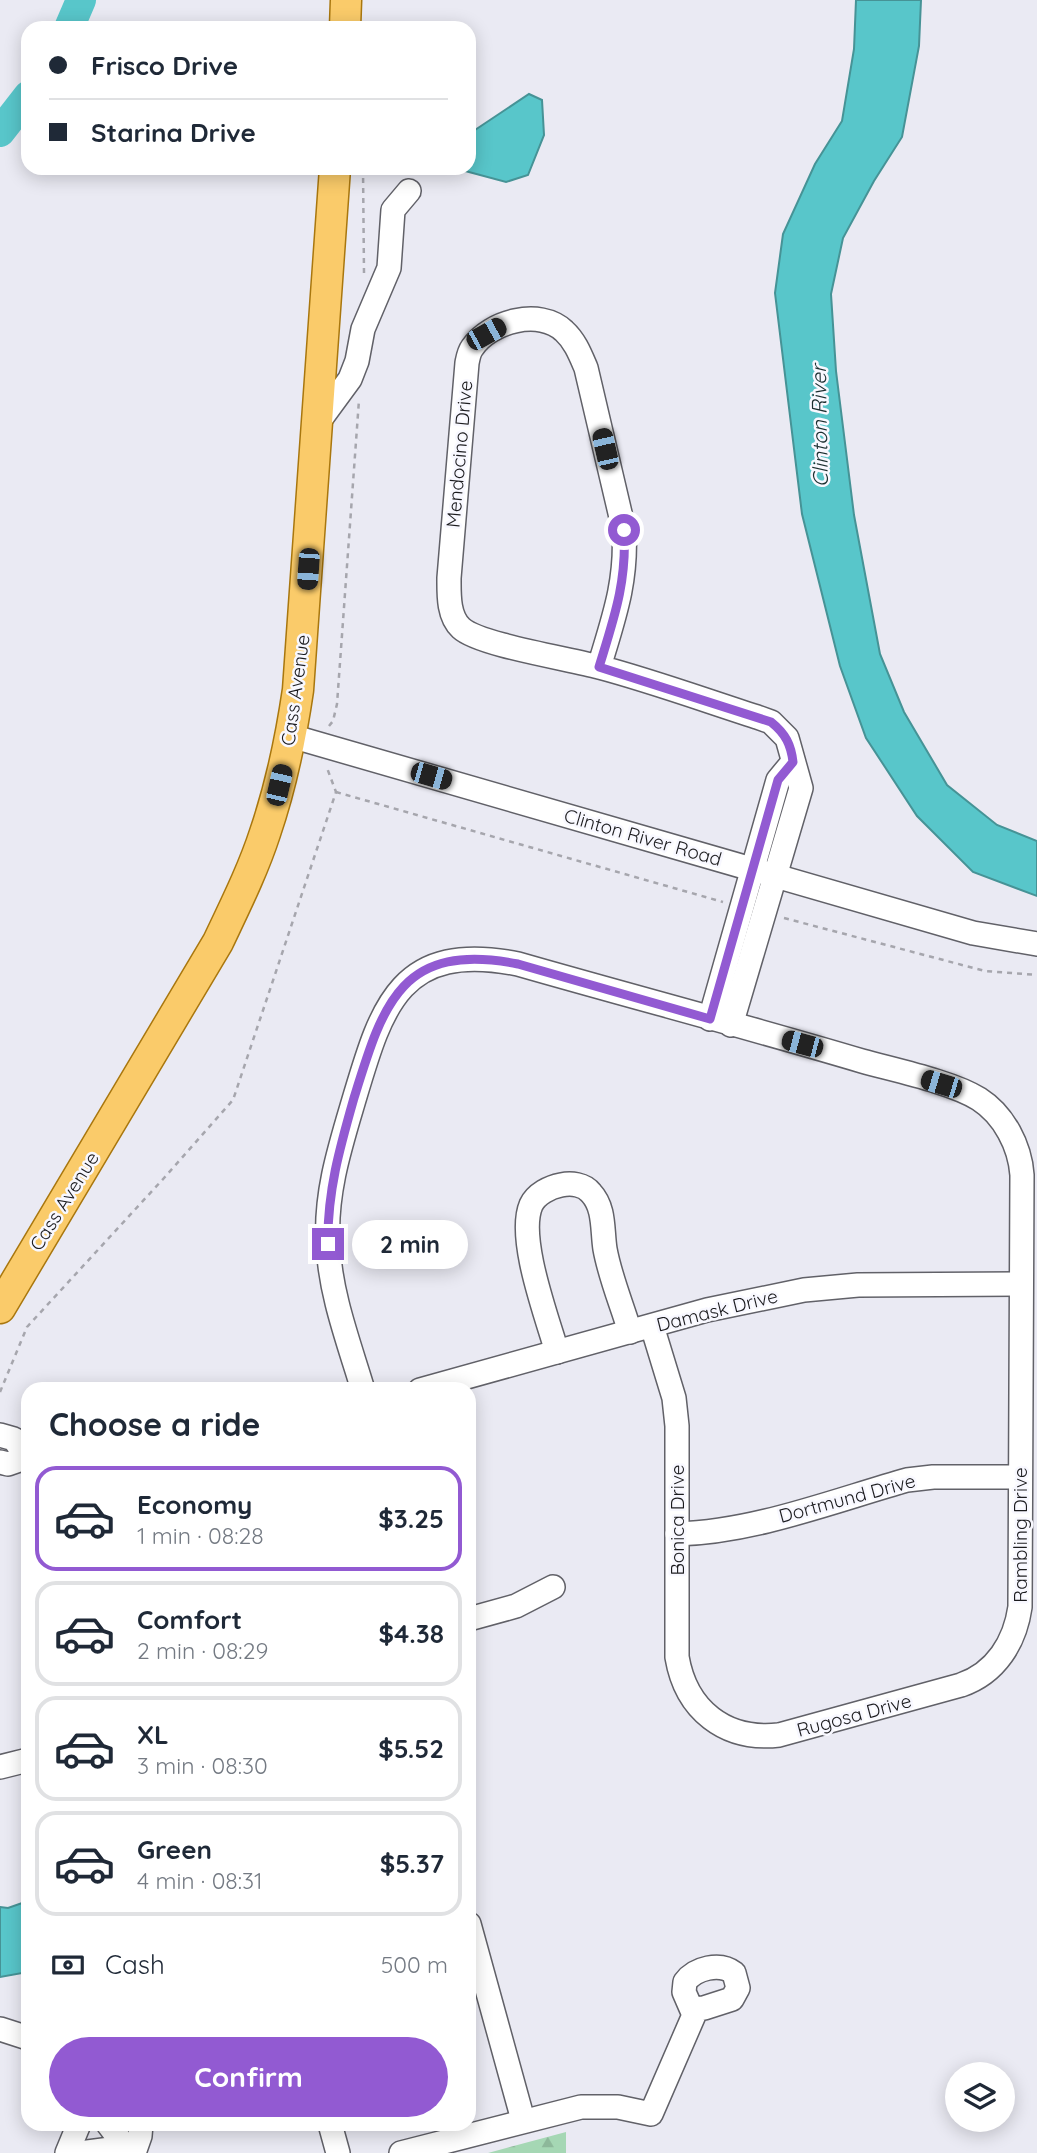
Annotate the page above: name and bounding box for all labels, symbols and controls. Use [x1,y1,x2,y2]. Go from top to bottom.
text: Frisco Drive [91,49,238,82]
text: Starina Drive [91,116,256,149]
car [463,315,510,353]
water label: Clinton River [805,362,833,487]
street label: Mendocino Drive [441,379,477,529]
car [591,426,620,472]
route start [608,514,640,546]
car [297,547,320,591]
street label: Cass Avenue [275,633,315,747]
car [408,760,455,792]
car [265,762,294,808]
street label: Clinton River Road [561,803,725,871]
car [779,1028,826,1060]
car [918,1068,965,1100]
street label: Cass Avenue [24,1147,104,1255]
callout: 2 min [352,1220,468,1268]
route end [312,1228,344,1260]
text: 2 min [380,1230,440,1259]
street label: Damask Drive [654,1283,780,1337]
text: Choose a ride [49,1404,261,1444]
street label: Bonica Drive [665,1464,689,1576]
street label: Rambling Drive [1008,1467,1032,1603]
street label: Dortmund Drive [776,1468,918,1528]
icon: car [53,1487,116,1550]
text: Economy [137,1488,252,1521]
text: $3.25 [378,1502,444,1535]
text: 1 min · 08:28 [137,1521,264,1550]
icon: car [53,1602,116,1665]
text: Comfort [137,1603,242,1636]
text: $4.38 [379,1617,444,1650]
text: 2 min · 08:29 [137,1636,268,1665]
street label: Rugosa Drive [794,1688,914,1742]
icon: car [53,1717,116,1780]
text: XL [137,1718,169,1751]
text: $5.52 [378,1732,444,1765]
text: 3 min · 08:30 [137,1751,268,1780]
icon: car [53,1832,116,1895]
text: Green [137,1833,212,1866]
text: $5.37 [380,1847,444,1880]
text: 4 min · 08:31 [137,1866,263,1895]
icon: cash [49,1946,87,1984]
text: Cash [105,1948,165,1981]
text: 500 m [381,1950,448,1979]
button: Confirm [49,2037,448,2117]
map controls [945,2062,1015,2132]
button: layers [945,2062,1015,2132]

